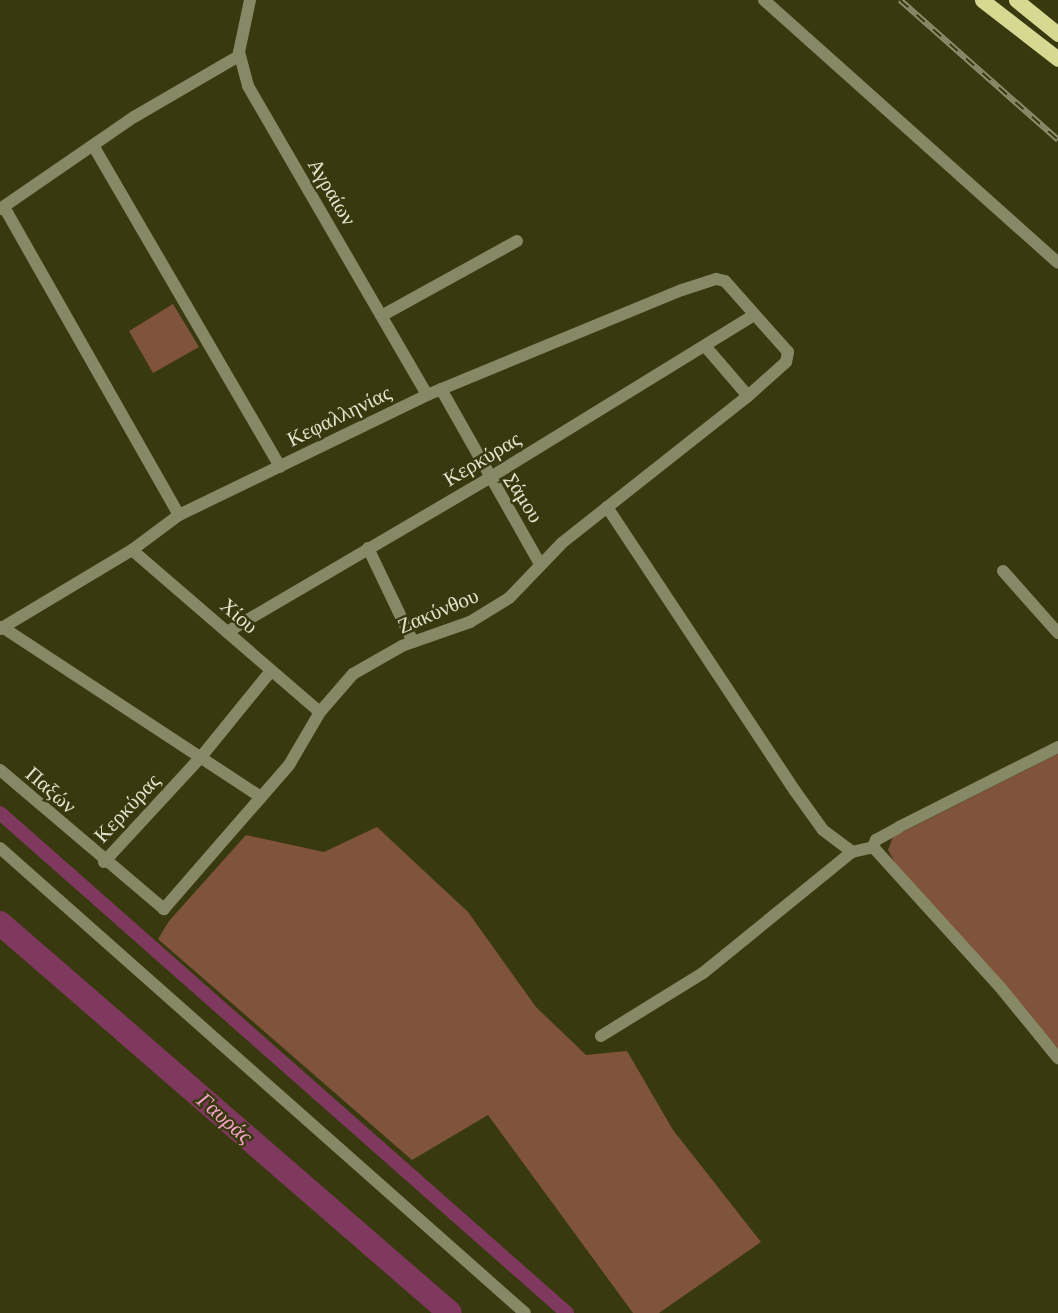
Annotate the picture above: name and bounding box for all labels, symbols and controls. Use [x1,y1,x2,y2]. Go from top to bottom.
street label: Αγραίων [302,154,362,230]
street label: Κεφαλληνίας [283,380,395,452]
street label: Κερκύρας [439,426,525,492]
street label: Σάμου [499,469,549,527]
street label: Ζακύνθου [394,583,482,639]
street label: Χίου [215,593,263,639]
street label: Παξών [21,761,81,819]
street label: Κερκύρας [89,768,165,848]
water label: Γαυράς [192,1087,258,1149]

